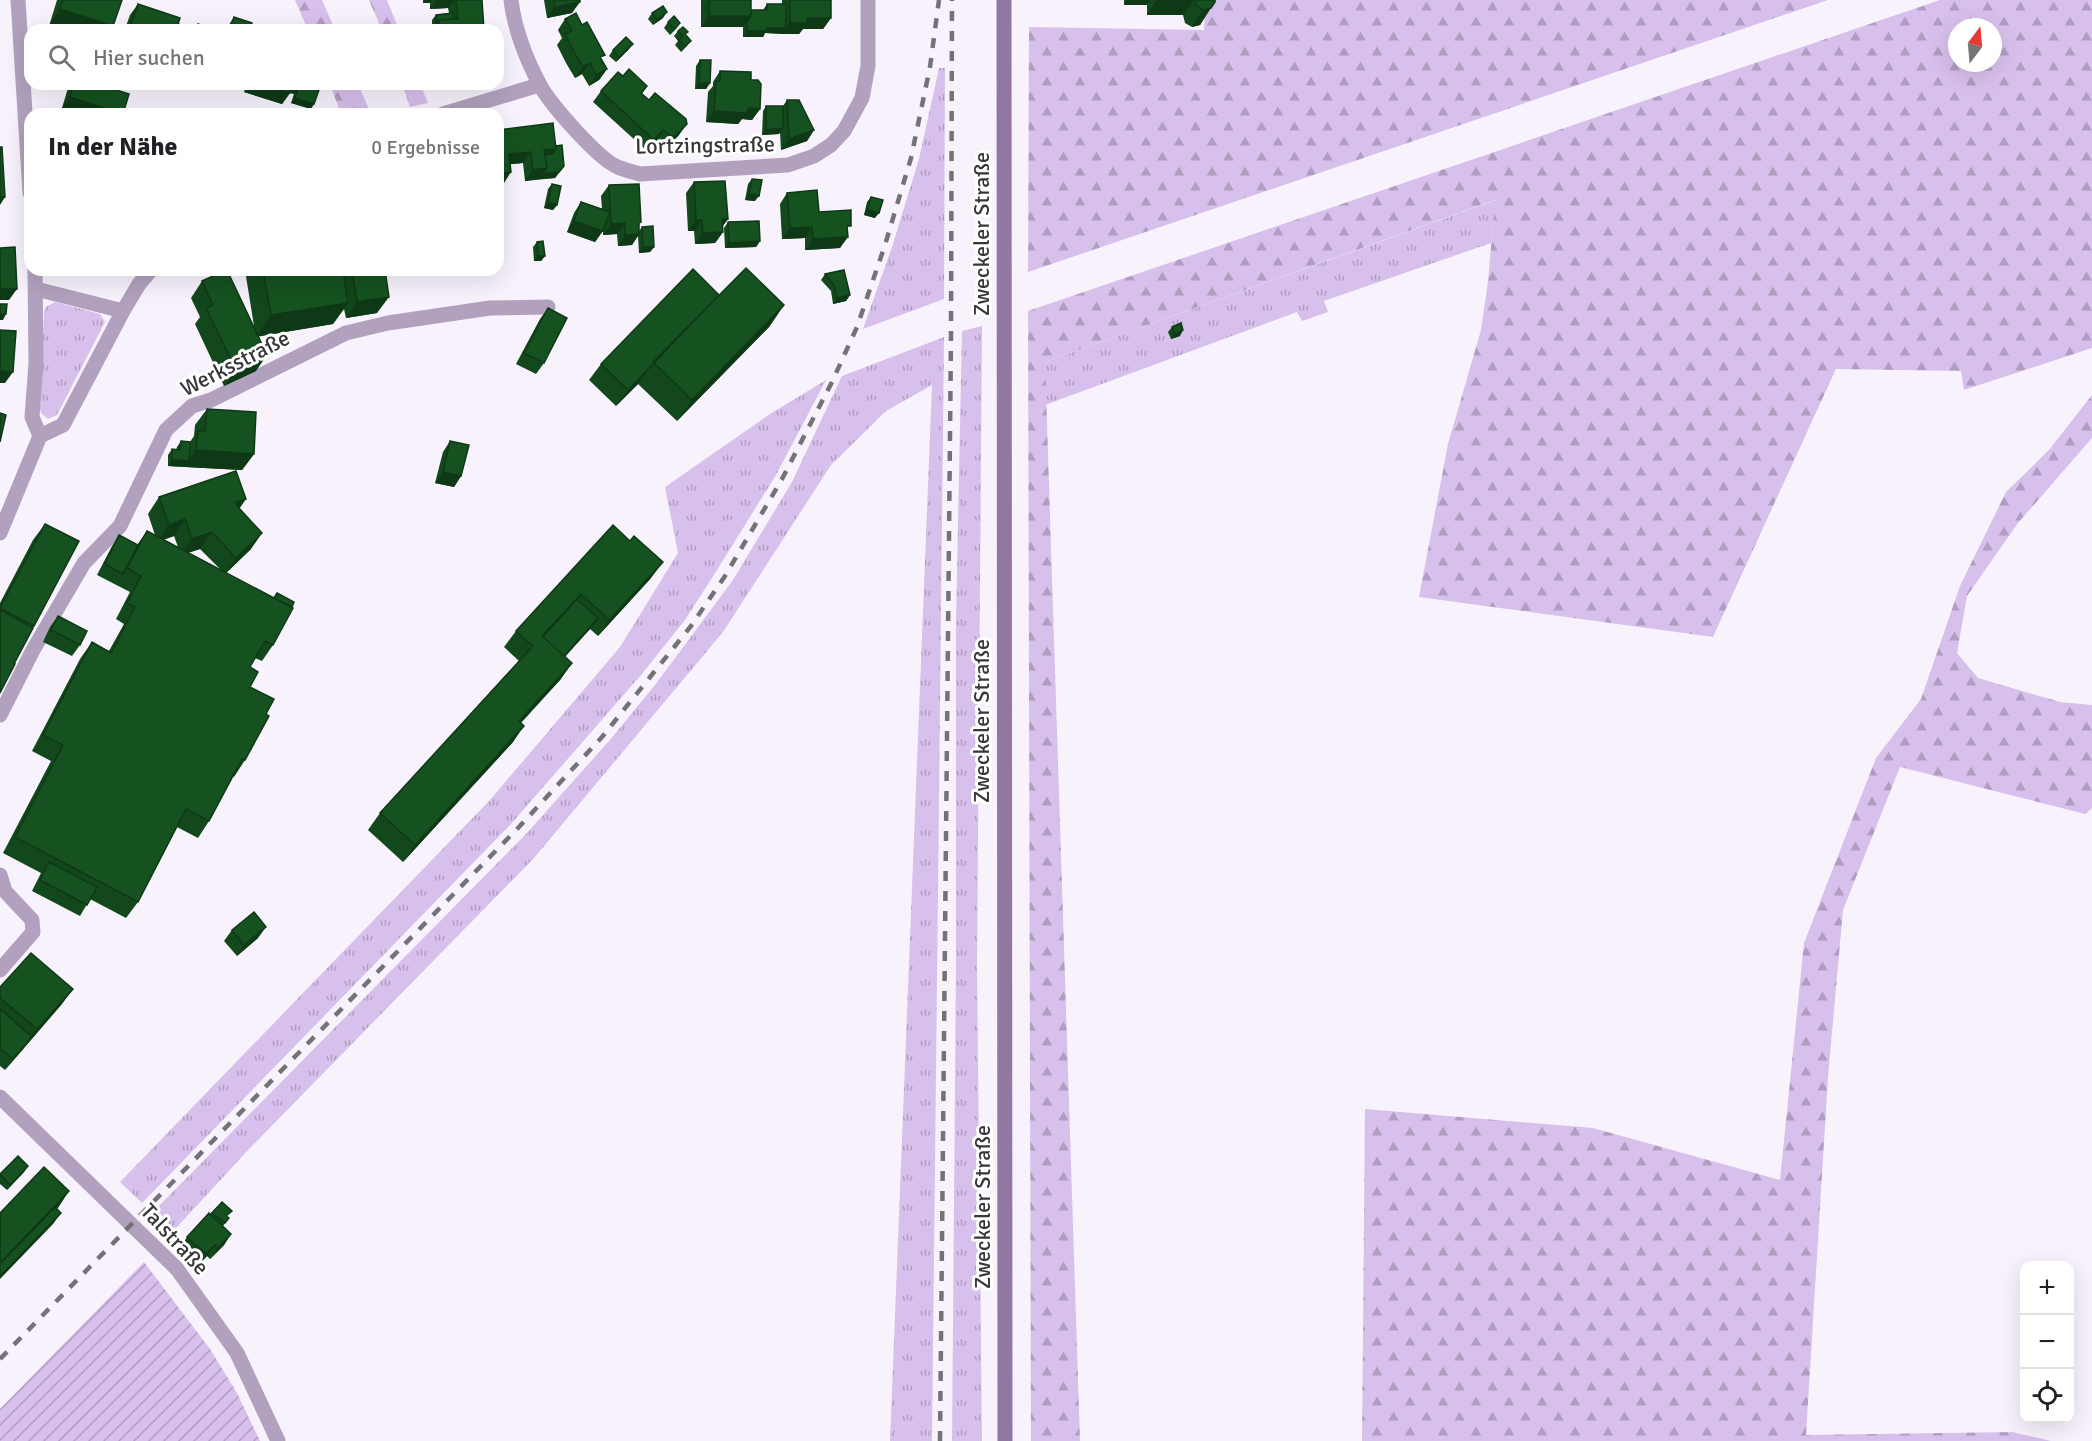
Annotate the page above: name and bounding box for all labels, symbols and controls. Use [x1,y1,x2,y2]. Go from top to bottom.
north arrow [1948,18,2002,72]
search box [24,24,504,90]
icon: search [45,41,78,74]
text: Hier suchen [93,44,205,71]
street label: Lortzingstraße [635,130,775,160]
text: In der Nähe [48,131,178,163]
text: 0 Ergebnisse [371,135,480,160]
street label: Zweckeler Straße [968,152,995,316]
street label: Werksstraße [176,324,294,402]
street label: Zweckeler Straße [968,639,995,803]
street label: Zweckeler Straße [969,1125,996,1289]
street label: Talstraße [135,1198,215,1280]
map controls [2020,1261,2074,1423]
button: + [2020,1261,2074,1315]
button: − [2020,1315,2074,1369]
button: locate [2020,1369,2074,1423]

